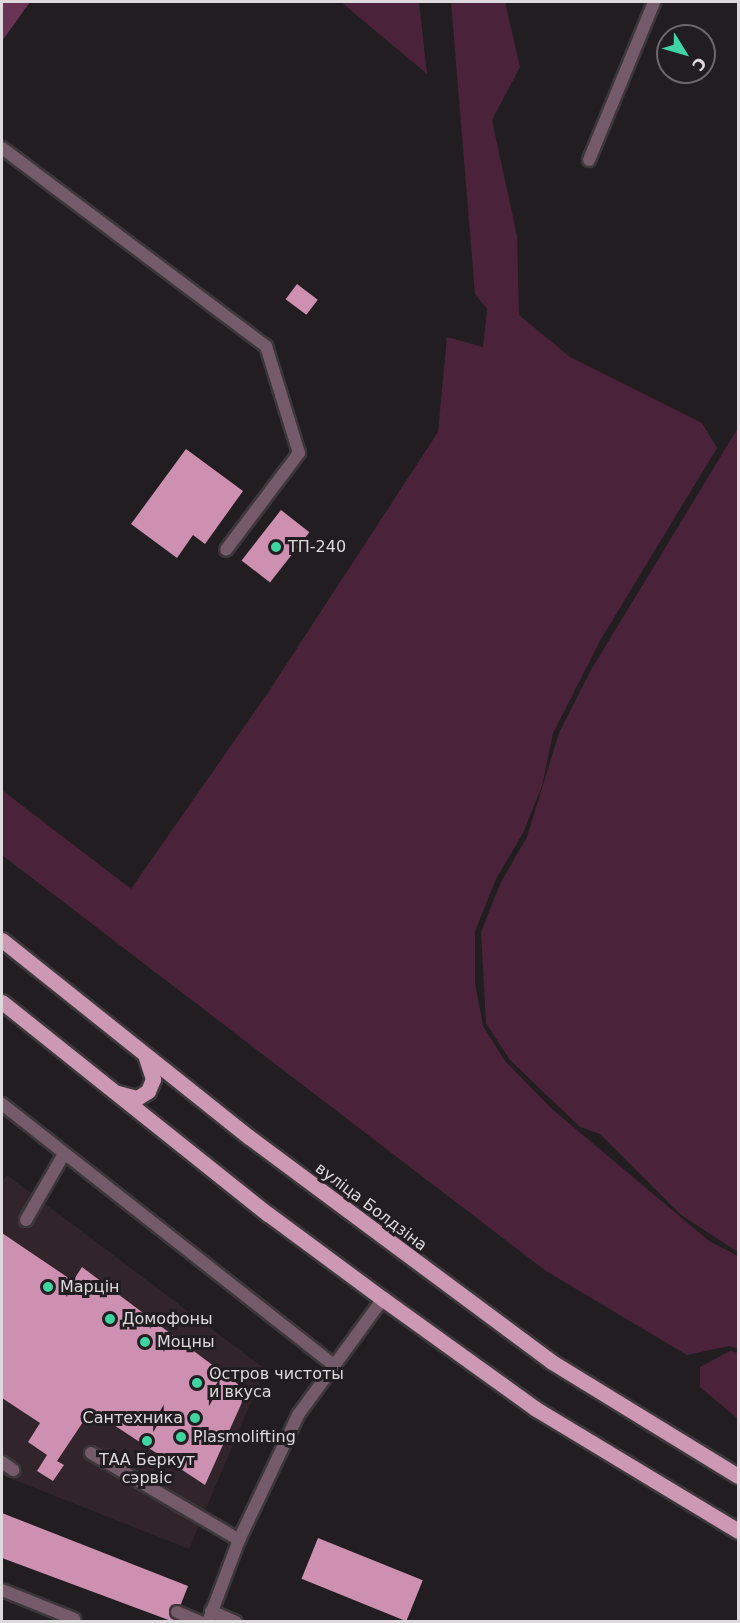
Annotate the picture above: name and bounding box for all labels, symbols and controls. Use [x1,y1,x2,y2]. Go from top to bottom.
north arrow [656,24,716,84]
text: С [688,54,710,74]
place label: ТП-240 [288,537,346,557]
marker: ТП-240 [269,540,283,554]
street label: вуліца Болдзіна [311,1159,431,1255]
place label: Марцін [60,1277,120,1297]
marker: Марцін [41,1280,55,1294]
place label: Домофоны [122,1309,213,1329]
marker: Домофоны [103,1312,117,1326]
place label: Моцны [157,1332,215,1352]
marker: Моцны [138,1335,152,1349]
place label: Остров чистоты и вкуса [209,1364,344,1402]
marker: Остров чистоты и вкуса [190,1376,204,1390]
place label: Сантехника [83,1408,183,1428]
marker: Сантехника [188,1411,202,1425]
place label: Plasmolifting [193,1427,296,1447]
marker: Plasmolifting [174,1430,188,1444]
marker: ТАА Беркут сэрвіс [140,1434,154,1448]
place label: ТАА Беркут сэрвіс [99,1450,195,1488]

